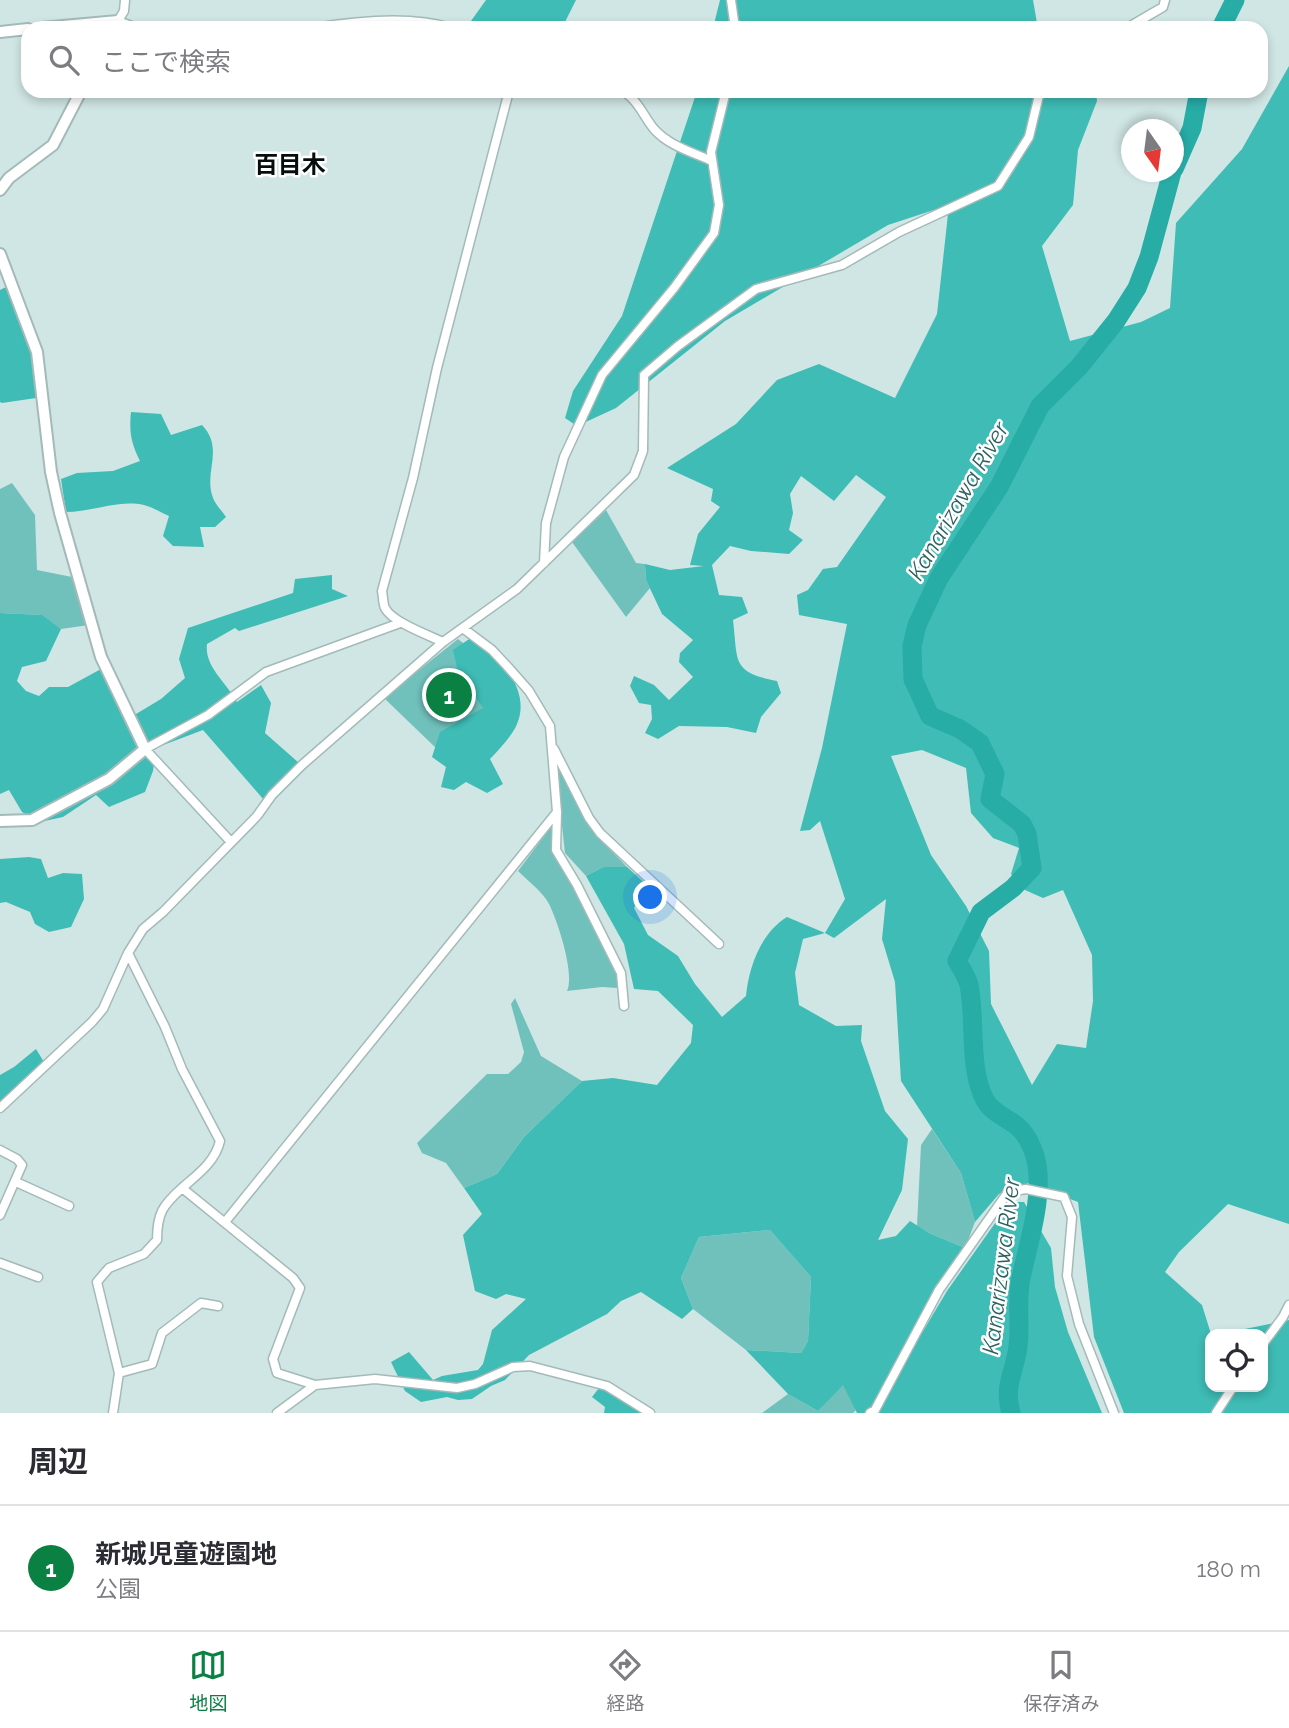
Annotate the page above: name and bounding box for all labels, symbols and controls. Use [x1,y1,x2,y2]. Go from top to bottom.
search box [21,21,1268,98]
icon: search [45,41,83,79]
text: ここで検索 [101,47,231,77]
north arrow [1121,119,1184,182]
district label: 百目木 [254,150,326,179]
water label: Kanarizawa River [901,416,1014,585]
pin: 1 [426,669,472,721]
your location [633,880,667,914]
water label: Kanarizawa River [976,1175,1025,1356]
map controls [1205,1329,1268,1392]
button: locate [1205,1329,1268,1392]
text: 周辺 [28,1444,88,1479]
text: 新城児童遊園地 [95,1539,277,1569]
text: 1 [45,1555,57,1582]
text: 180 m [1196,1555,1261,1582]
text: 公園 [95,1575,141,1602]
tab: 地図 [189,1646,228,1715]
tab: 経路 [606,1646,645,1715]
tab: 保存済み [1023,1646,1100,1715]

